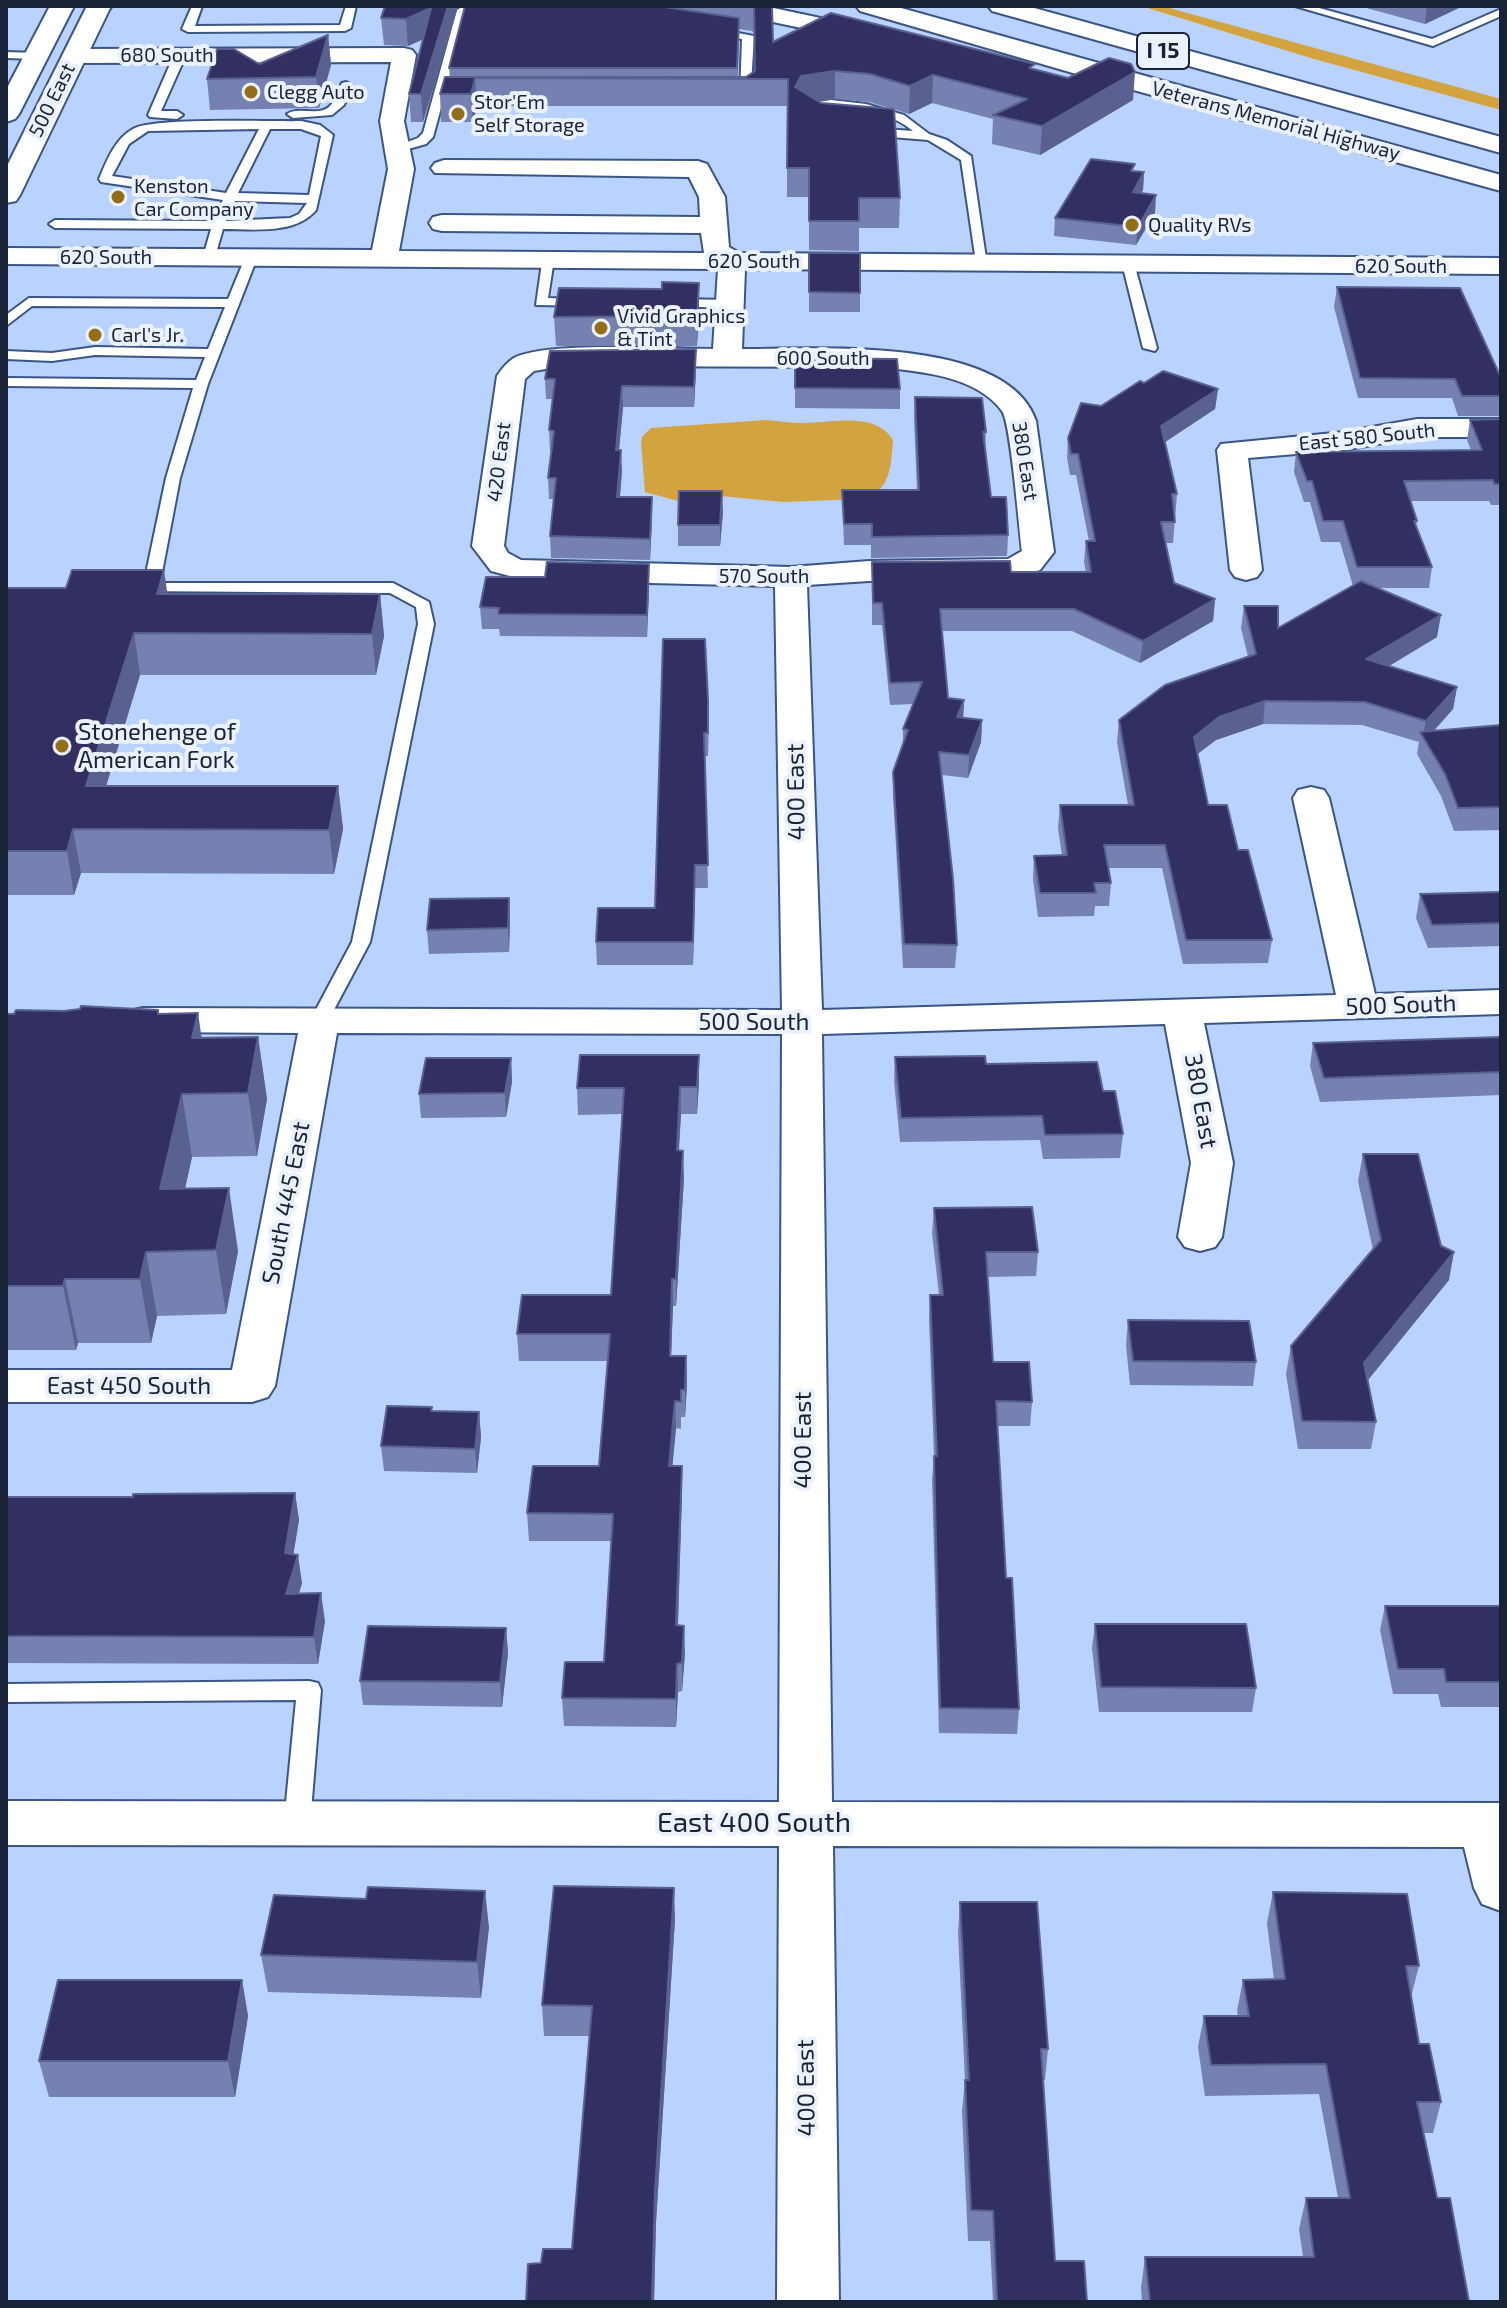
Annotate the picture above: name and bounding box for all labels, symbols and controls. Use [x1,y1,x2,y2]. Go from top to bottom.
road number: I 15 [1137,33,1189,69]
street label: 680 South [120,43,214,67]
street label: 500 East [24,59,80,141]
street label: Veterans Memorial Highway [1149,76,1403,166]
place label: Clegg Auto [267,80,365,104]
marker: Clegg Auto [242,83,260,101]
place label: Stor'Em Self Storage [474,90,585,137]
marker: Stor'Em Self Storage [449,105,467,123]
place label: Kenston Car Company [134,174,254,221]
marker: Kenston Car Company [109,188,127,206]
place label: Quality RVs [1148,213,1251,237]
marker: Quality RVs [1123,216,1141,234]
street label: 620 South [60,245,152,269]
street label: 620 South [708,249,800,273]
street label: 620 South [1355,254,1447,278]
place label: Vivid Graphics & Tint [617,304,745,351]
marker: Vivid Graphics & Tint [592,319,610,337]
place label: Carl's Jr. [111,323,184,347]
marker: Carl's Jr. [86,326,104,344]
street label: 600 South [776,346,870,370]
street label: East 580 South [1298,418,1436,456]
street label: 380 East [1007,420,1043,502]
street label: 420 East [482,421,516,503]
street label: 570 South [719,564,809,588]
place label: Stonehenge of American Fork [78,718,236,774]
marker: Stonehenge of American Fork [53,737,71,755]
street label: 400 East [781,743,811,841]
street label: 500 South [1345,989,1457,1021]
street label: 500 South [698,1008,810,1036]
street label: 380 East [1179,1051,1223,1151]
street label: South 445 East [256,1119,316,1287]
street label: East 450 South [47,1372,211,1400]
street label: 400 East [789,1391,817,1489]
street label: East 400 South [657,1806,851,1840]
street label: 400 East [791,2039,821,2137]

